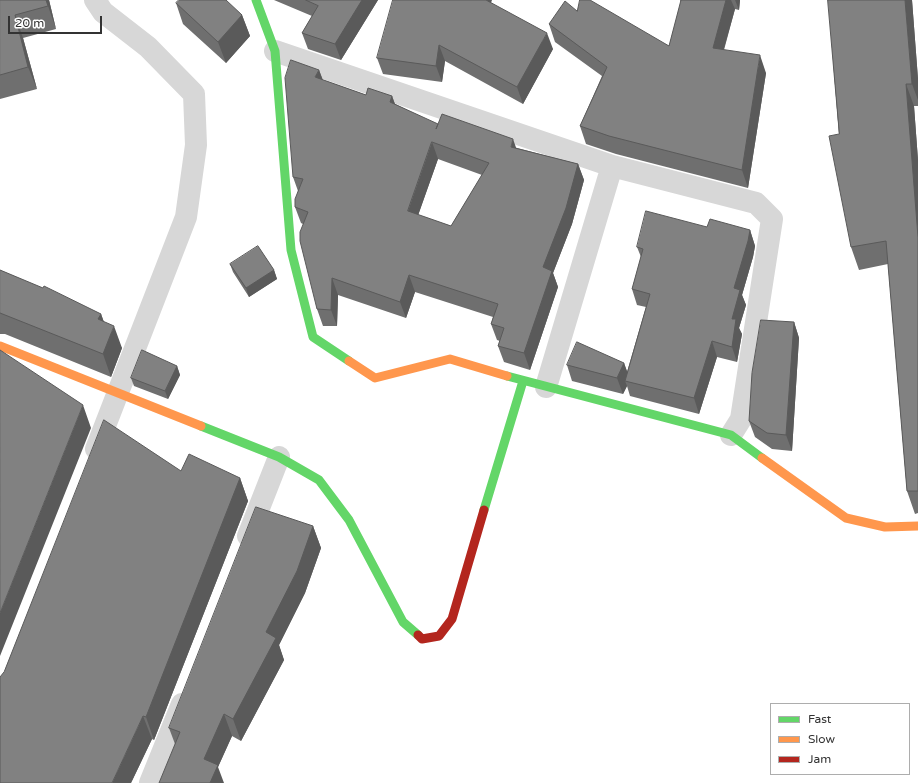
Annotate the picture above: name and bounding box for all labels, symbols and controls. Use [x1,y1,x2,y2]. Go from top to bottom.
scale bar [10,8,104,34]
text: 20 m [15,16,44,30]
legend [770,703,910,775]
text: Fast [808,712,831,726]
text: Slow [808,732,835,746]
text: Jam [808,752,831,766]

